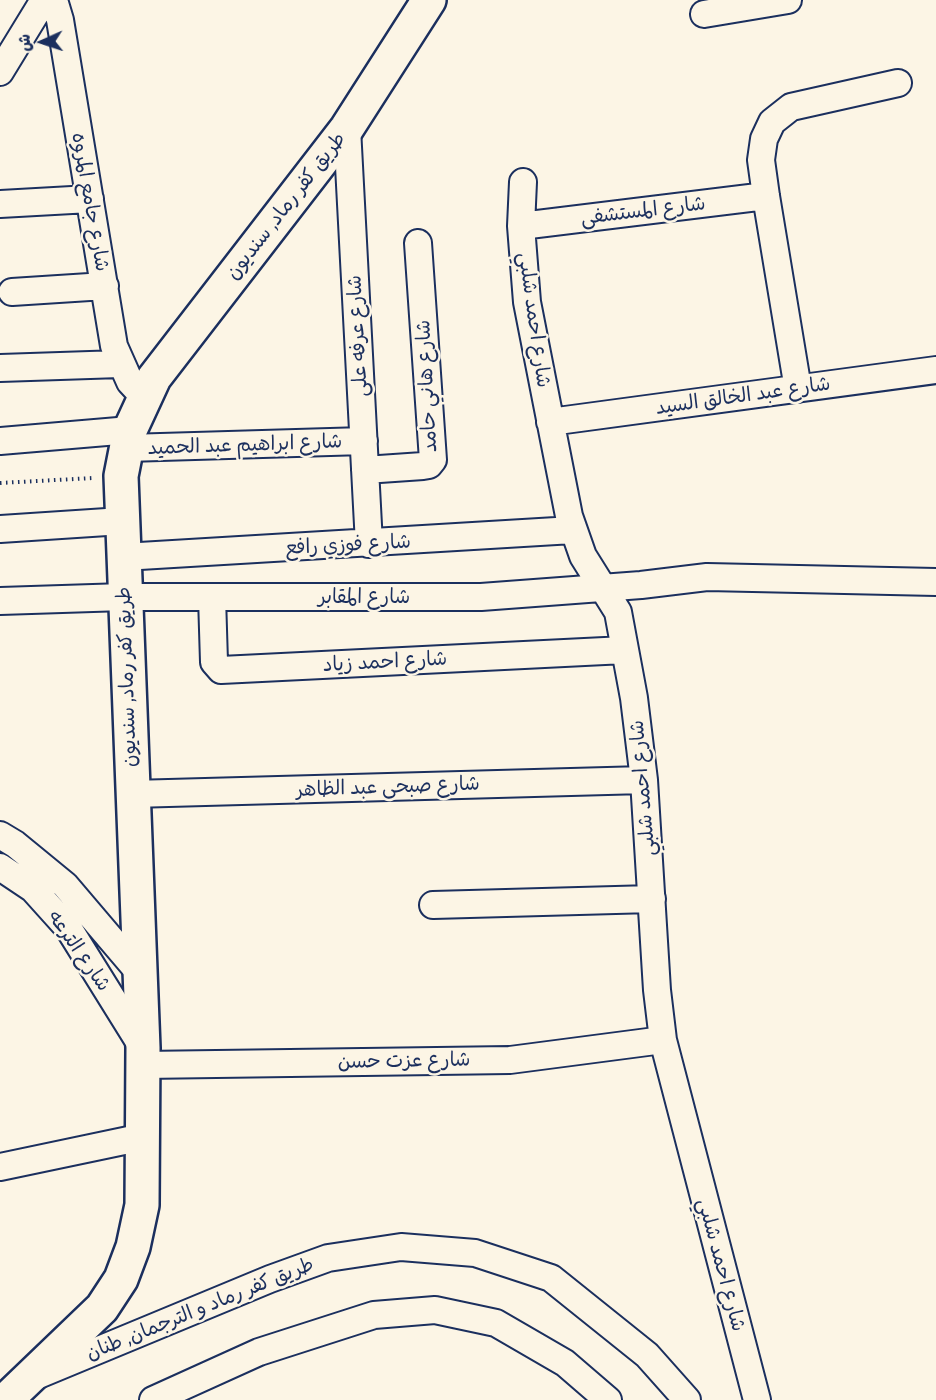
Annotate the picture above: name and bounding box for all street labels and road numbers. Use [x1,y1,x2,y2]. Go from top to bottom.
street label: طريق كفر رماد, سنديون [221,127,351,285]
street label: شارع جامع المروه [66,131,114,273]
street label: شارع المستشفى [579,191,707,231]
street label: شارع احمد شلبي [513,251,555,389]
street label: شارع عرفه على [343,275,373,397]
street label: شارع هاني حامد [412,319,442,453]
street label: شارع عبد الخالق السيد [654,372,832,420]
street label: شارع ابراهيم عبد الحميد [147,430,343,460]
street label: شارع فوزي رافع [285,530,411,560]
street label: شارع المقابر [318,585,410,609]
street label: طريق كفر رماد, سنديون [112,586,142,768]
street label: شارع احمد زياد [322,647,448,677]
street label: شارع احمد شلبي [625,719,661,857]
street label: شارع صبحى عبد الظاهر [296,772,480,802]
street label: شارع الترعه [42,906,116,996]
street label: شارع عزت حسن [337,1048,471,1074]
street label: شارع احمد شلبي [692,1196,750,1334]
street label: طريق كفر رماد و الترجمان, طنان [83,1252,317,1366]

